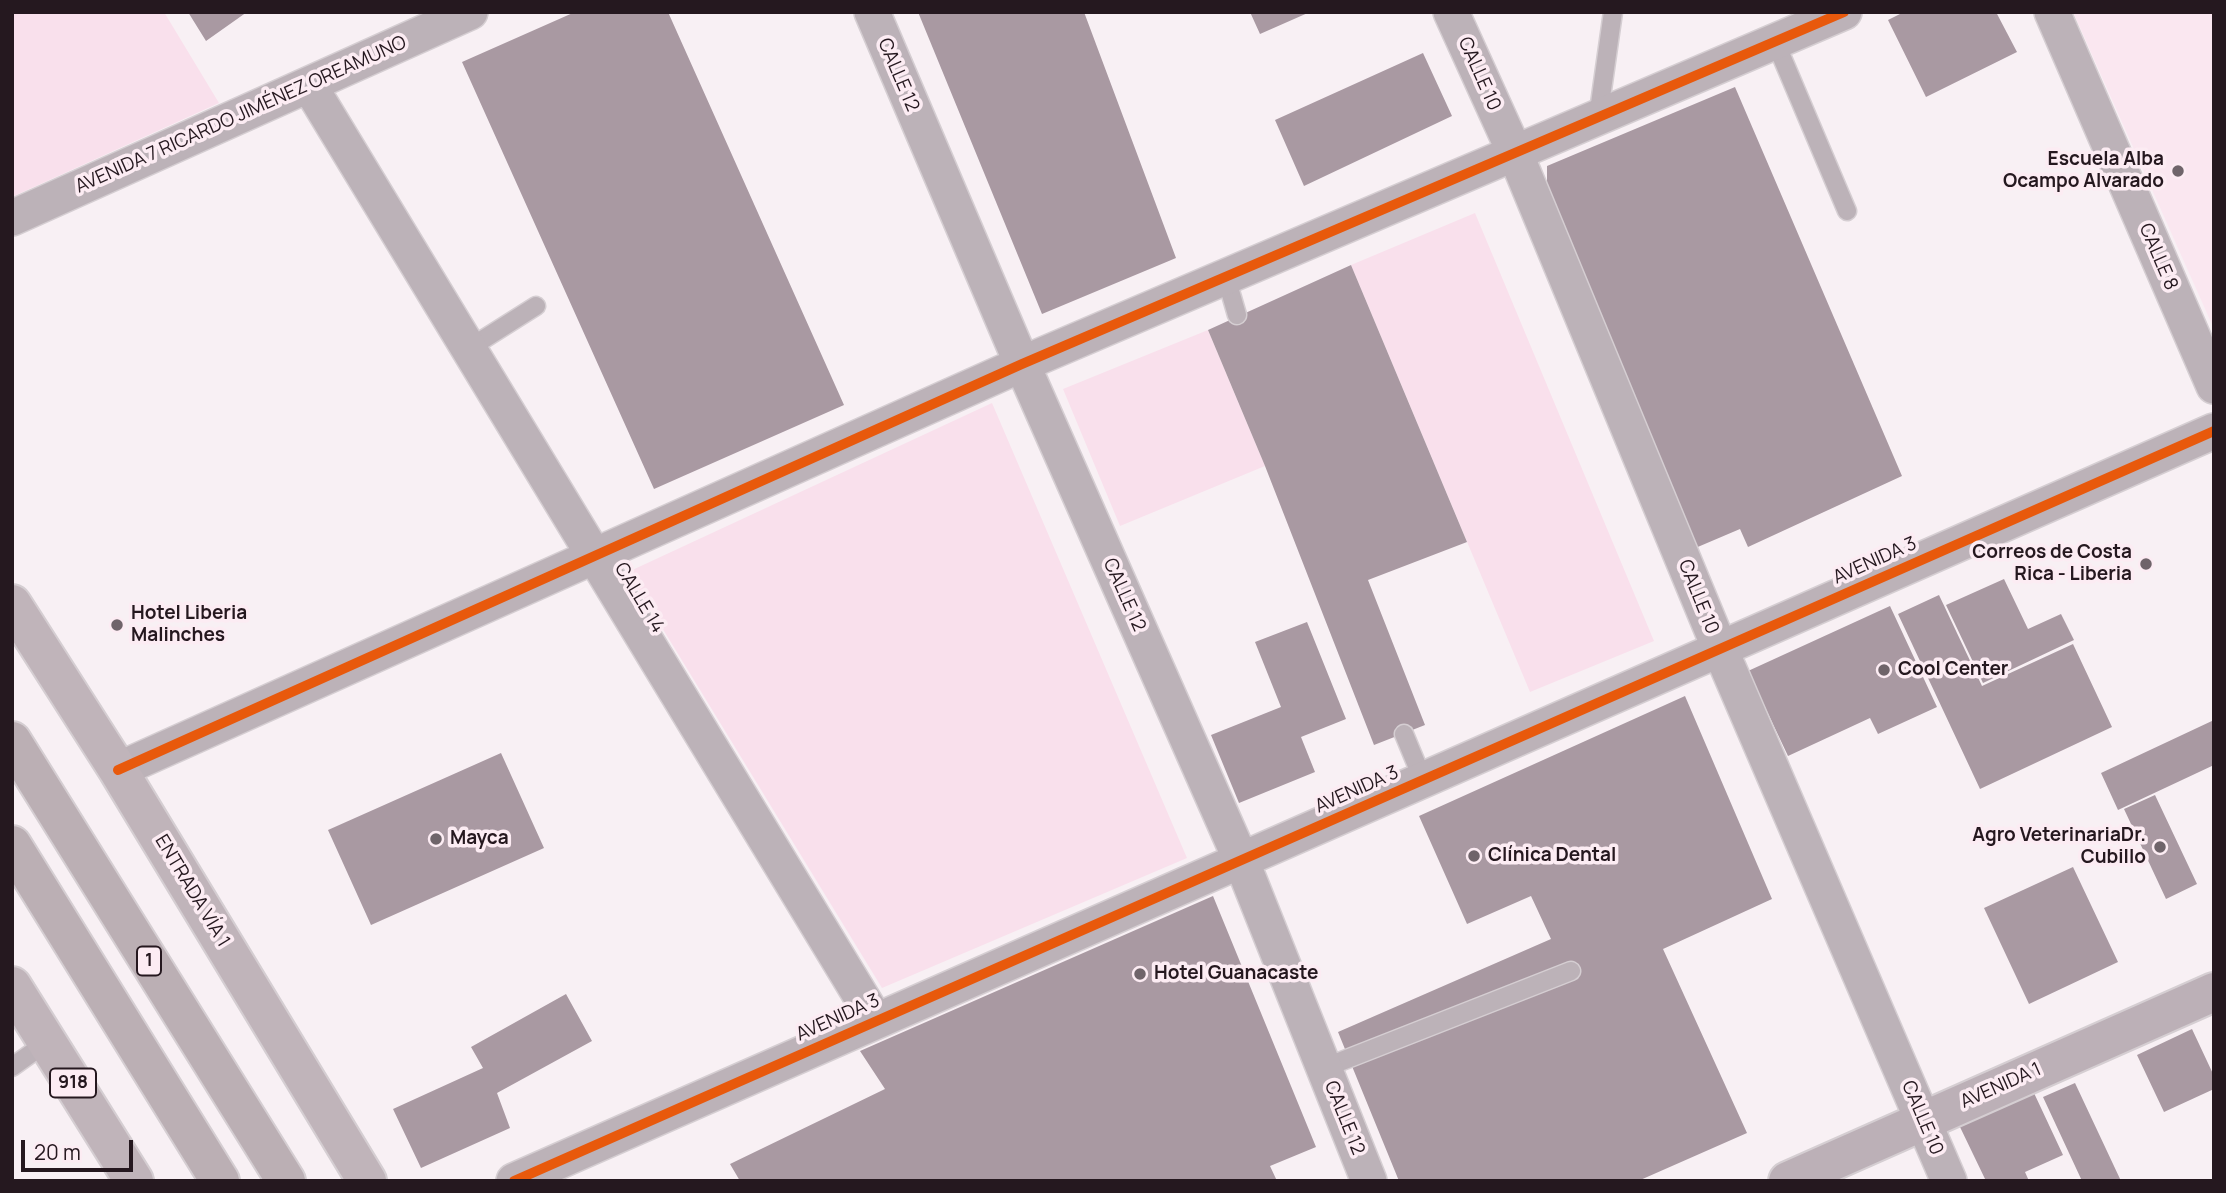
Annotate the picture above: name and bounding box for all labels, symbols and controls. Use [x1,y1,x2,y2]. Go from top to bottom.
street label: AVENIDA 7 RICARDO JIMÉNEZ OREAMUNO [72,31,410,199]
street label: CALLE 10 [1453,34,1505,114]
street label: CALLE 12 [872,35,924,115]
place label: Escuela Alba Ocampo Alvarado [2003,149,2164,193]
marker: Escuela Alba Ocampo Alvarado [2170,163,2186,179]
street label: CALLE 8 [2134,220,2182,294]
street label: AVENIDA 3 [1830,532,1920,590]
place label: Correos de Costa Rica - Liberia [1972,542,2132,586]
street label: CALLE 12 [1098,555,1150,635]
street label: CALLE 10 [1673,556,1723,638]
marker: Correos de Costa Rica - Liberia [2138,556,2154,572]
street label: CALLE 14 [609,559,669,637]
place label: Hotel Liberia Malinches [131,603,247,647]
marker: Hotel Liberia Malinches [109,617,125,633]
place label: Cool Center [1898,659,2008,681]
marker: Cool Center [1876,662,1892,678]
street label: AVENIDA 3 [1312,761,1402,819]
place label: Agro VeterinariaDr. Cubillo [1972,825,2146,869]
place label: Mayca [450,828,509,850]
street label: ENTRADA VÍA 1 [150,831,234,951]
marker: Mayca [428,831,444,847]
marker: Agro VeterinariaDr. Cubillo [2152,839,2168,855]
place label: Clínica Dental [1488,845,1616,867]
marker: Clínica Dental [1466,848,1482,864]
road number: 1 [137,946,161,976]
place label: Hotel Guanacaste [1154,963,1318,985]
marker: Hotel Guanacaste [1132,966,1148,982]
street label: AVENIDA 3 [793,989,883,1047]
street label: AVENIDA 1 [1957,1058,2045,1114]
road number: 918 [50,1068,96,1098]
street label: CALLE 12 [1319,1078,1369,1158]
street label: CALLE 10 [1896,1078,1948,1158]
scale bar [24,1126,136,1170]
text: 20 m [34,1138,81,1166]

